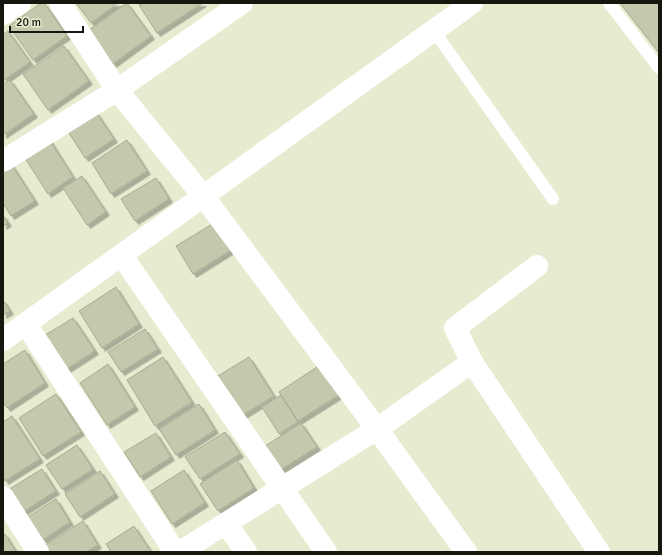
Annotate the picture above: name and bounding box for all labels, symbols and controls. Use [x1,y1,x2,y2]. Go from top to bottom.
scale bar [10,8,83,34]
text: 20 m [16,15,41,30]

